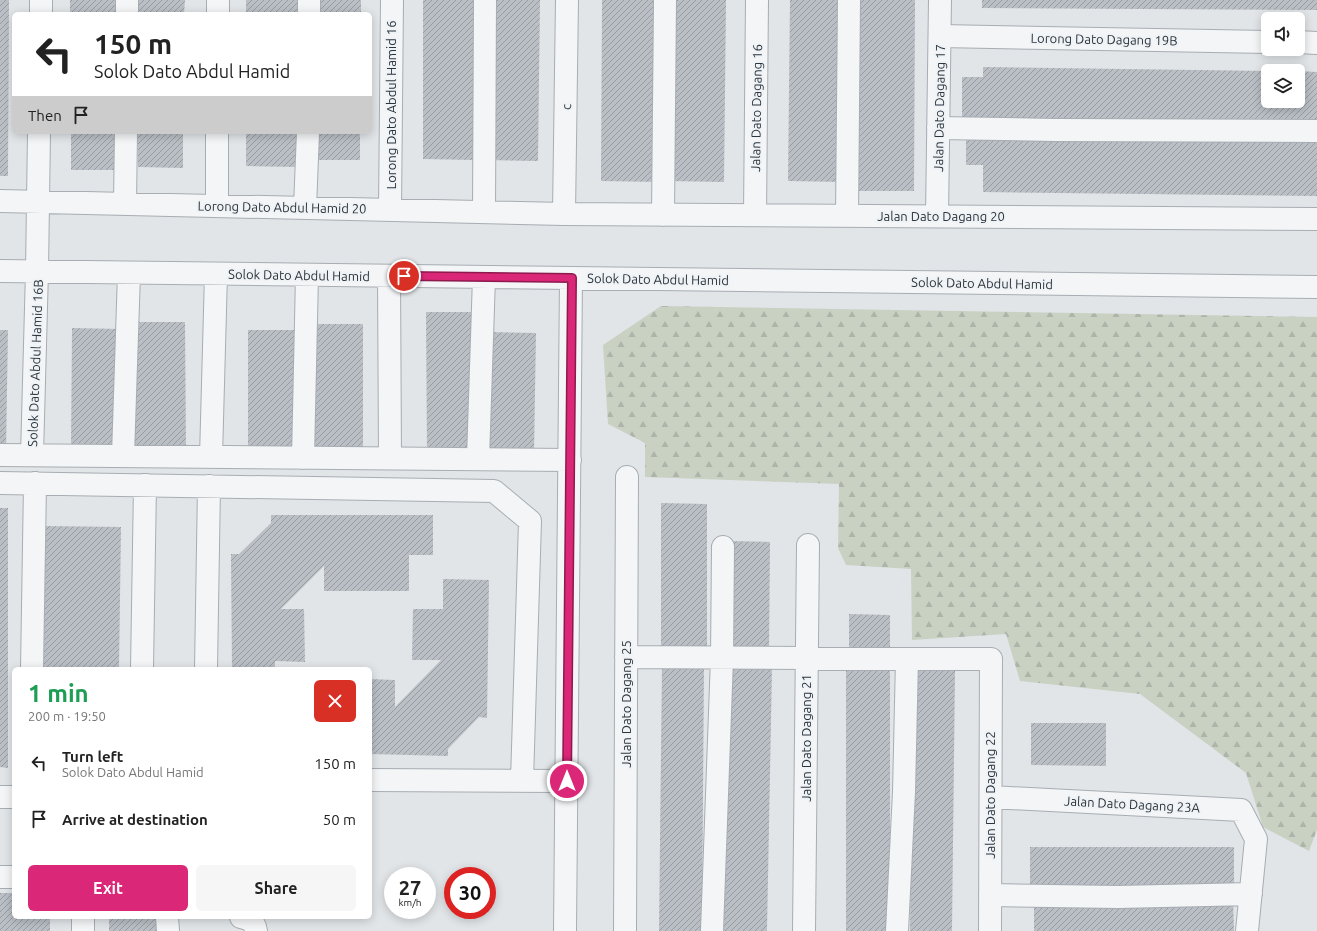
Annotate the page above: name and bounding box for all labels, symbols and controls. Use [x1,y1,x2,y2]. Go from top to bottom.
map controls [1261,12,1305,108]
button: sound [1261,12,1305,56]
street label: Lorong Dato Abdul Hamid 16 [384,21,398,189]
icon: left [28,28,80,80]
text: 150 m [94,28,172,59]
street label: Lorong Dato Dagang 19B [1030,31,1178,47]
street label: Jalan Dato Dagang 16 [748,44,764,172]
street label: Jalan Dato Dagang 17 [931,44,947,172]
text: Solok Dato Abdul Hamid [94,61,290,81]
button: layers [1261,64,1305,108]
icon: arrive [70,104,92,126]
street label: c [559,104,573,110]
text: Then [28,107,62,124]
street label: Lorong Dato Abdul Hamid 20 [197,199,367,215]
street label: Jalan Dato Dagang 20 [877,209,1005,223]
pin [387,259,421,293]
icon: arrive [393,265,415,287]
street label: Solok Dato Abdul Hamid [228,267,370,283]
street label: Solok Dato Abdul Hamid [587,271,729,287]
street label: Solok Dato Abdul Hamid [911,275,1053,291]
street label: Solok Dato Abdul Hamid 16B [25,279,45,447]
street label: Jalan Dato Dagang 25 [619,640,633,768]
street label: Jalan Dato Dagang 21 [799,674,813,802]
text: 1 min [28,680,89,707]
button: close [314,680,356,722]
text: 200 m · 19:50 [28,709,106,723]
street label: Jalan Dato Dagang 22 [983,731,997,859]
text: Turn left [62,748,123,765]
icon: left [28,752,50,774]
text: 150 m [314,755,356,772]
position arrow [546,760,588,802]
text: Solok Dato Abdul Hamid [62,765,204,779]
street label: Jalan Dato Dagang 23A [1064,793,1201,815]
icon: arrive [28,808,50,830]
text: Arrive at destination [62,811,208,828]
text: 50 m [323,811,356,828]
button: Exit [28,865,188,911]
button: Share [196,865,356,911]
speed limit sign: 30 [444,867,496,919]
text: 27 [399,876,421,899]
text: km/h [398,897,422,908]

